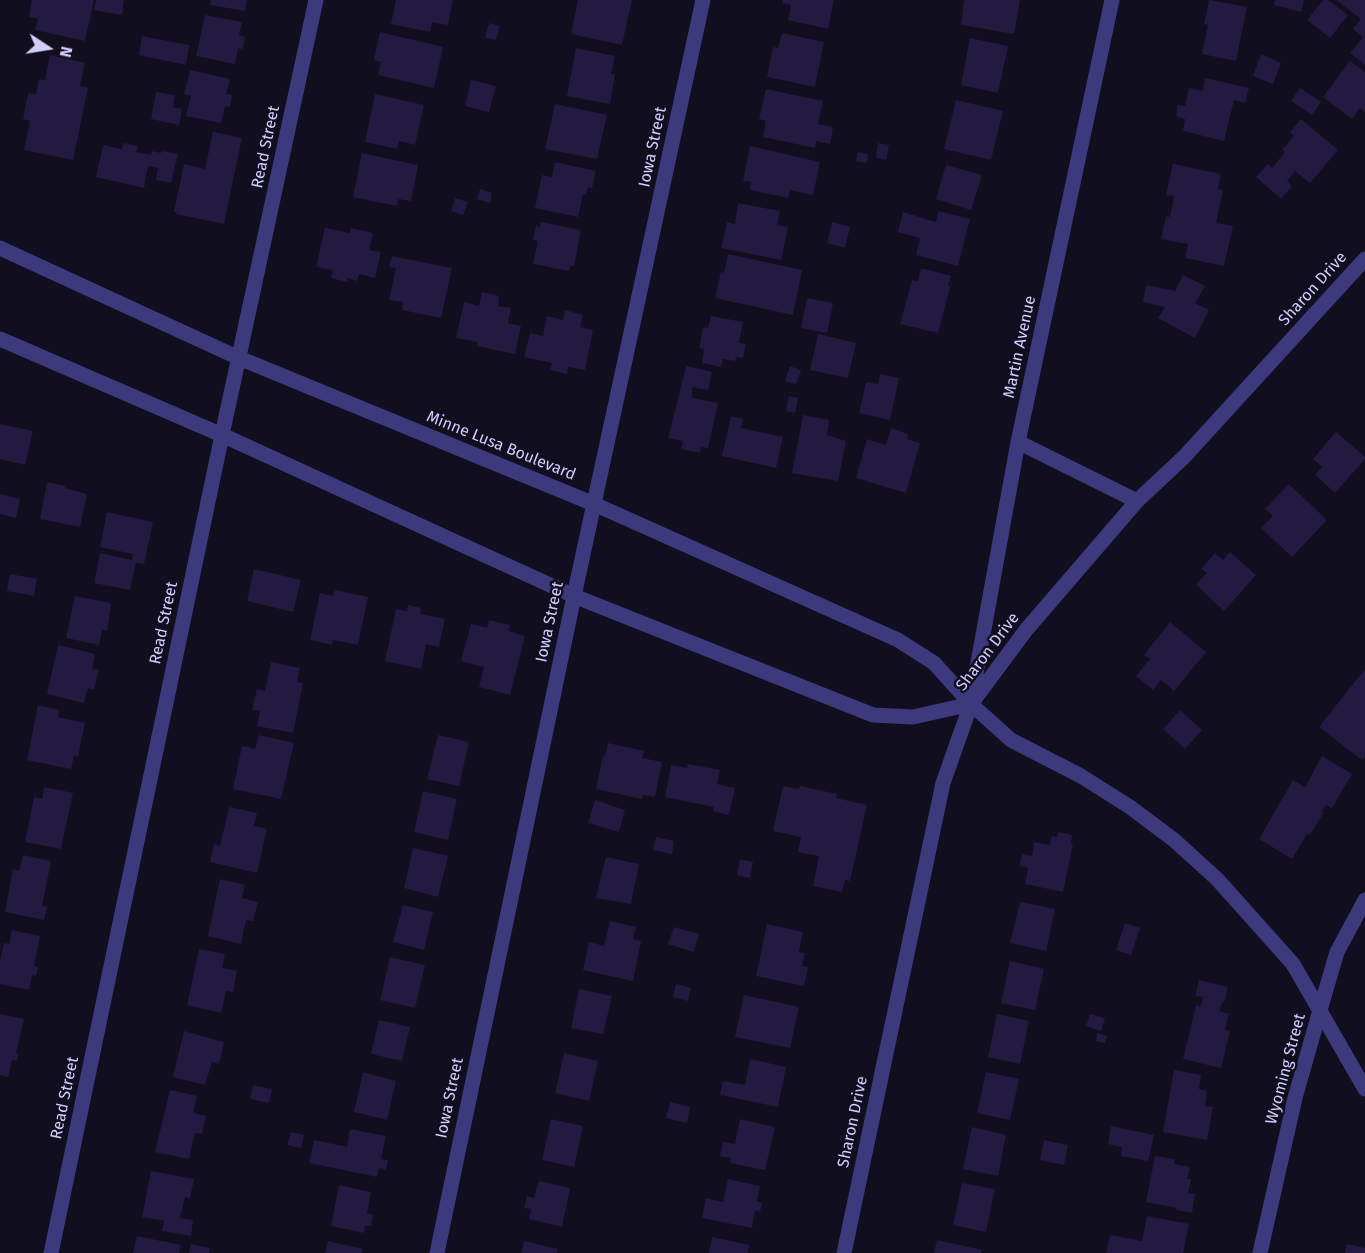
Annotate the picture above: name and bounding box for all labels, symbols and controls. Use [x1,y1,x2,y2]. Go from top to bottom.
north arrow [18,18,78,78]
text: N [56,45,76,59]
street label: Read Street [248,104,284,190]
street label: Iowa Street [635,105,671,189]
street label: Sharon Drive [1275,248,1351,330]
street label: Martin Avenue [1000,294,1040,400]
street label: Minne Lusa Boulevard [424,407,578,485]
street label: Read Street [146,580,182,666]
street label: Iowa Street [532,580,568,664]
street label: Sharon Drive [952,609,1024,695]
street label: Wyoming Street [1262,1011,1310,1127]
street label: Read Street [47,1055,83,1141]
street label: Iowa Street [432,1056,468,1140]
street label: Sharon Drive [834,1075,872,1169]

